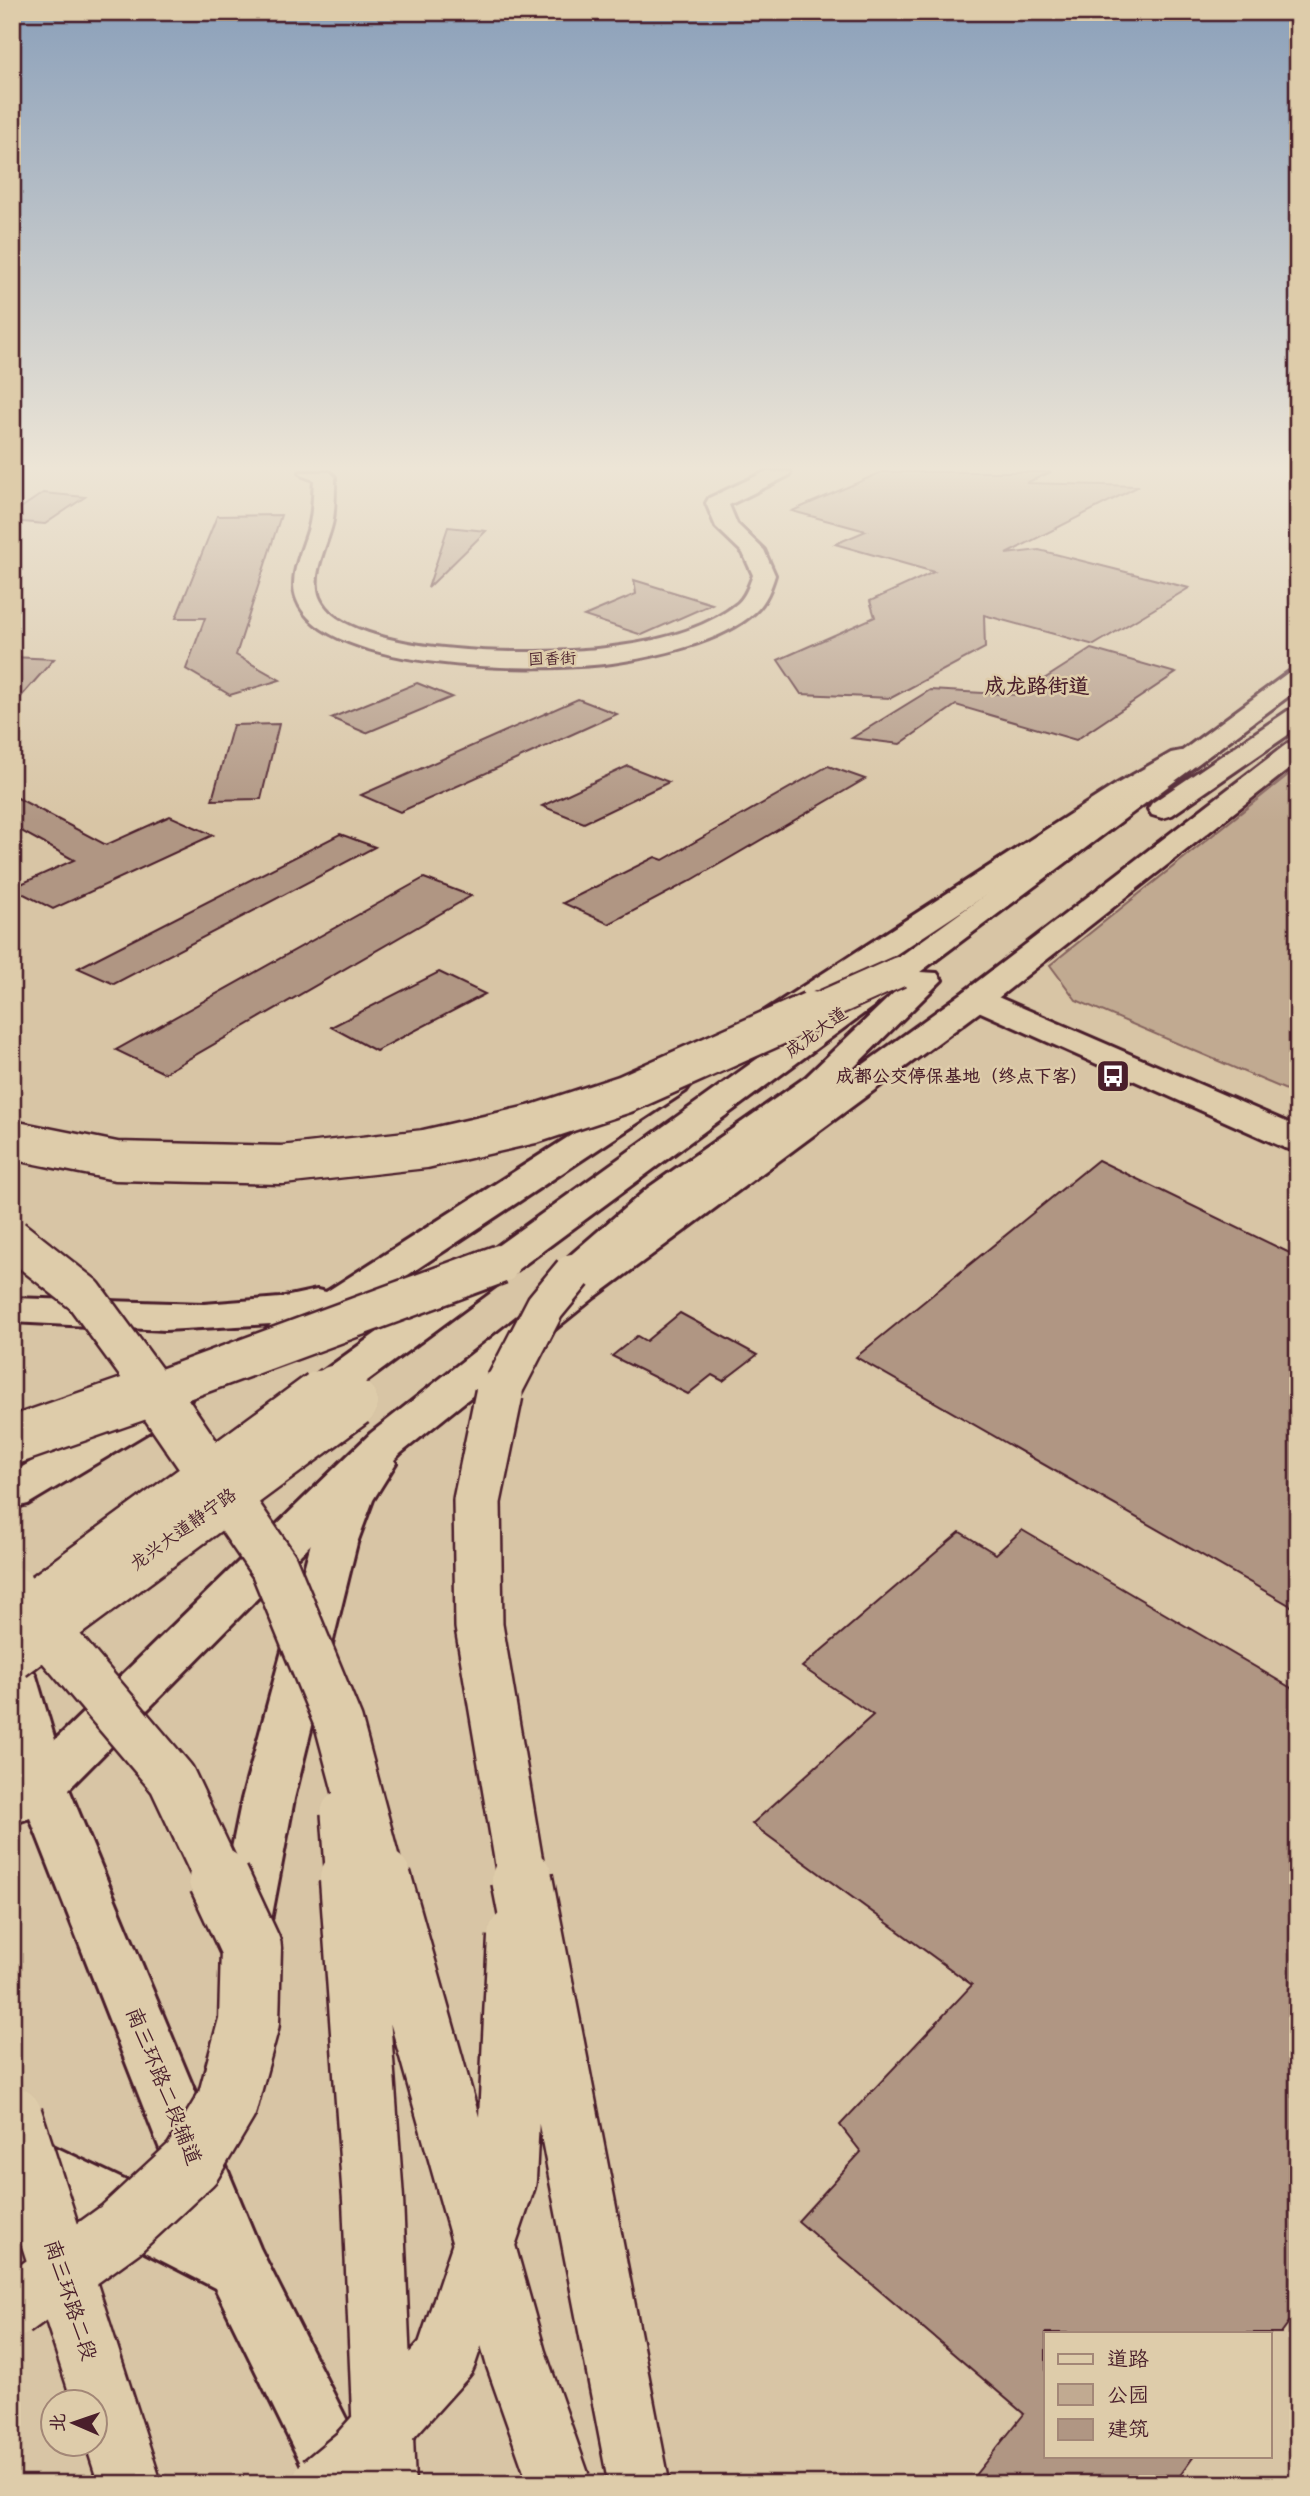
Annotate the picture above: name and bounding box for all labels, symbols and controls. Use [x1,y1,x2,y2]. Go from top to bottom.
street label: 国香街 [528,647,576,670]
district label: 成龙路街道 [985,672,1090,700]
street label: 成龙大道 [780,1001,852,1063]
bus stop icon: 成都公交停保基地（终点下客） [1094,1057,1132,1095]
place label: 成都公交停保基地（终点下客） [836,1064,1088,1088]
street label: 龙兴大道静宁路 [125,1482,241,1576]
street label: 南三环路二段辅道 [120,2003,208,2169]
street label: 南三环路二段 [38,2236,104,2364]
legend [1044,2332,1272,2458]
text: 道路 [1107,2345,1149,2373]
text: 公园 [1107,2381,1149,2409]
north arrow [38,2388,108,2458]
text: 北 [45,2412,70,2432]
text: 建筑 [1107,2415,1149,2443]

